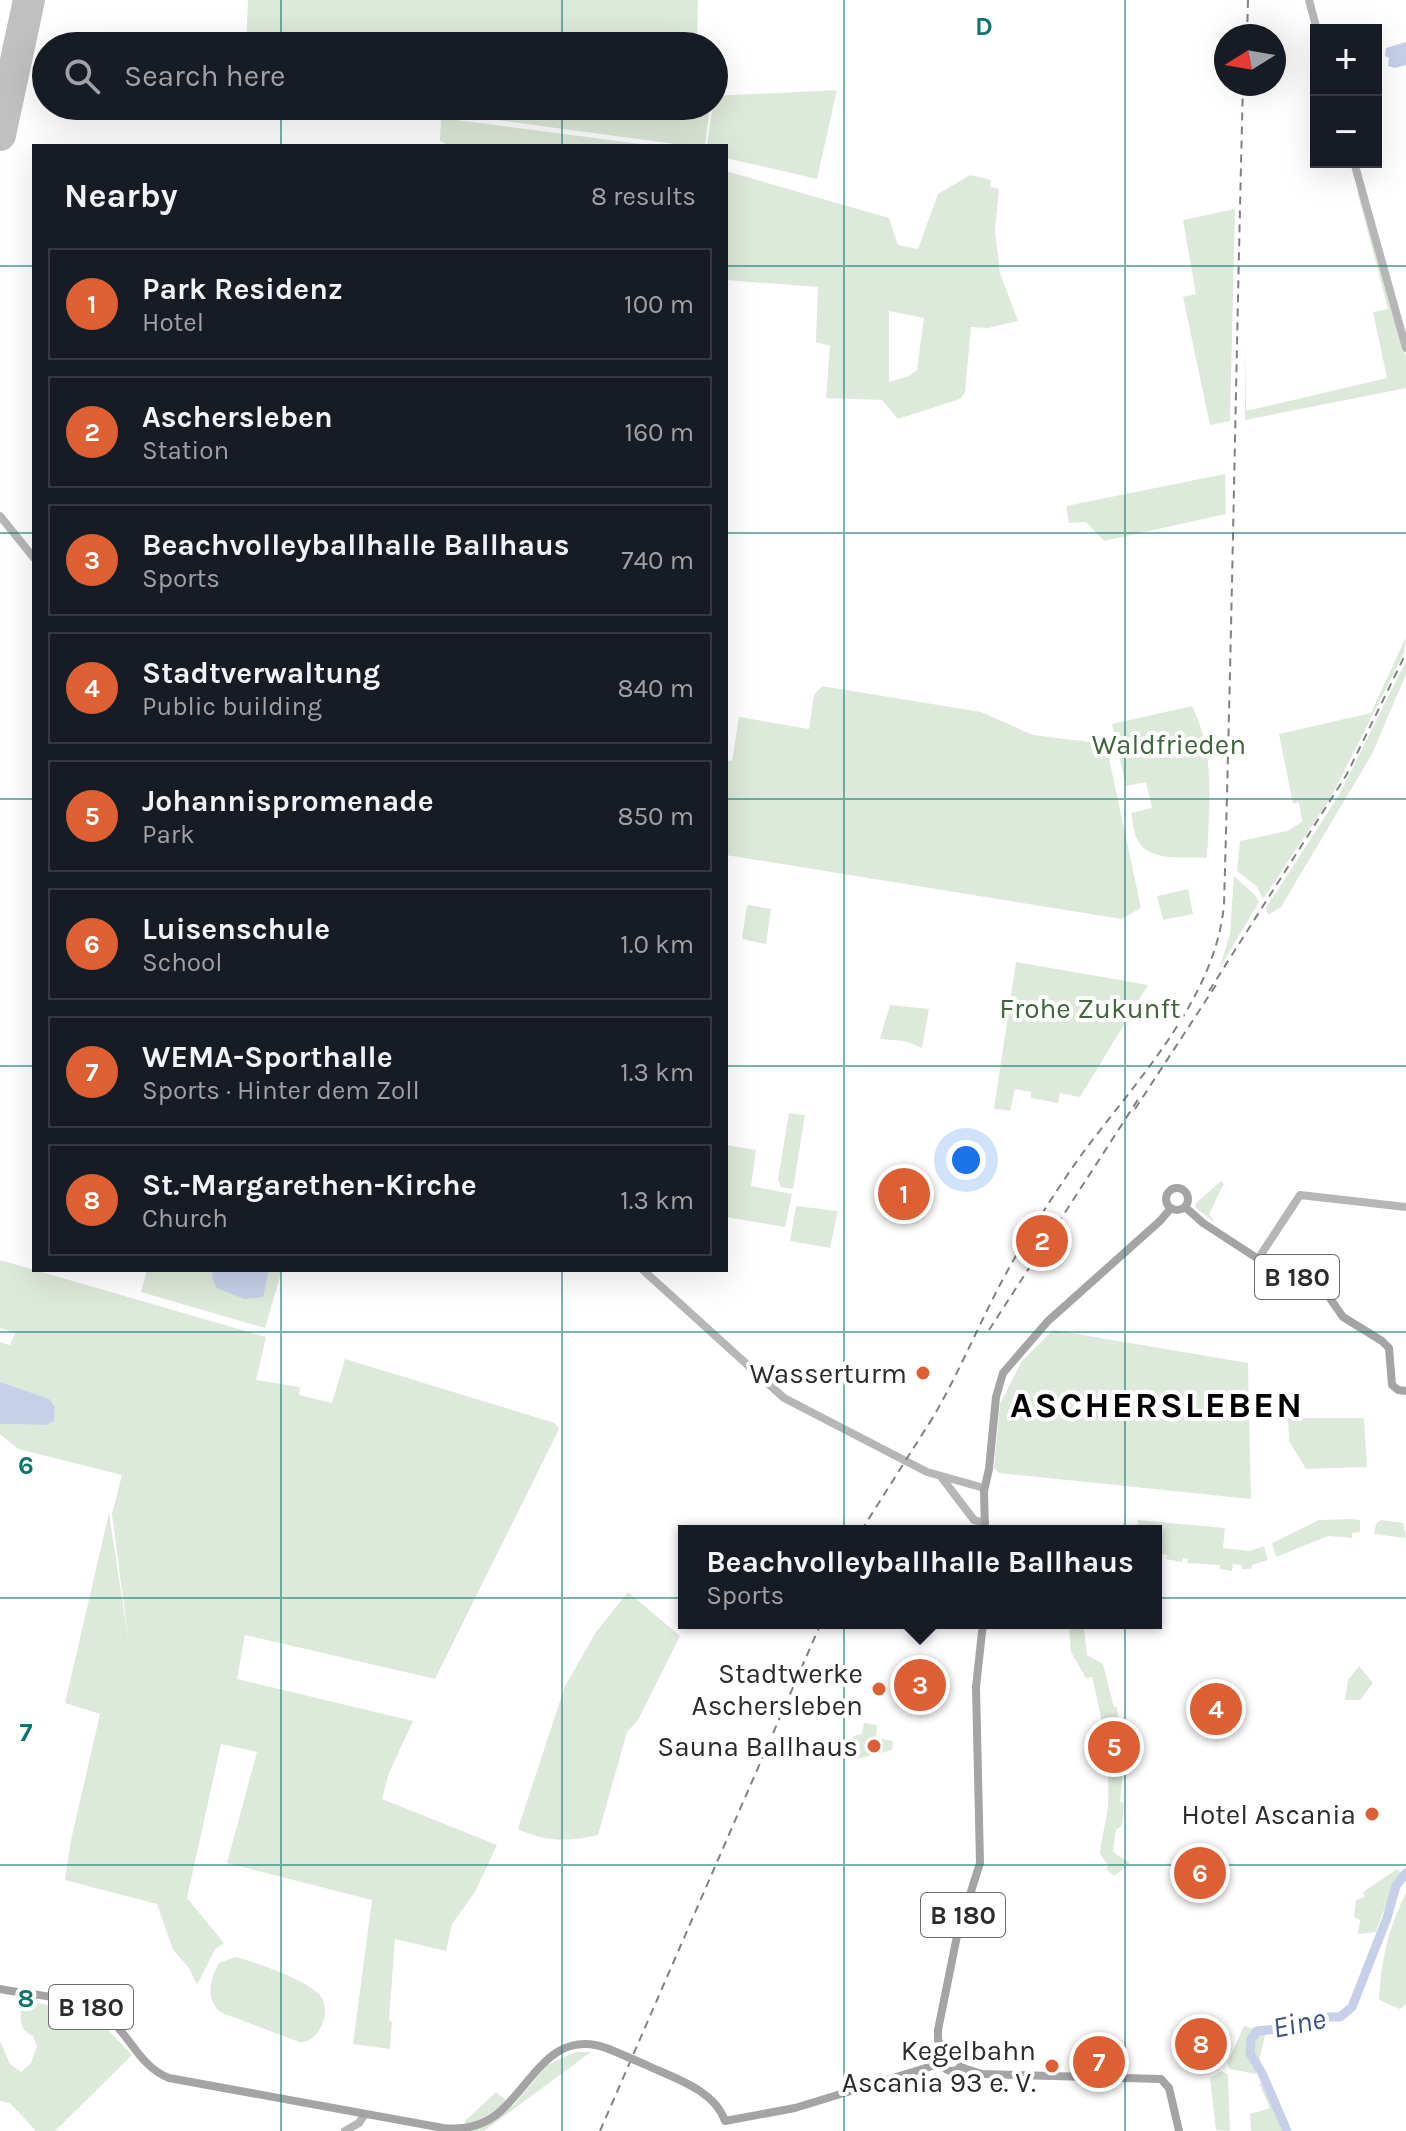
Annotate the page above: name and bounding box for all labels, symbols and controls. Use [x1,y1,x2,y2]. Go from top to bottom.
text: D [975,11,993,42]
north arrow [1214,24,1286,96]
map controls [1310,24,1382,168]
button: + [1310,24,1382,96]
search box [32,32,728,120]
icon: search [60,54,104,98]
text: Search here [124,58,285,94]
button: − [1310,96,1382,168]
text: Nearby [64,176,178,216]
text: 8 results [591,181,696,212]
text: Park Residenz [142,271,343,307]
text: 1 [87,289,97,320]
text: 100 m [624,289,694,320]
text: Hotel [142,307,204,338]
text: Aschersleben [142,399,333,435]
text: 2 [84,417,100,448]
text: 160 m [625,417,694,448]
text: Station [142,435,229,466]
text: Beachvolleyballhalle Ballhaus [142,527,570,563]
text: 3 [84,545,100,576]
text: 740 m [621,545,694,576]
text: Sports [142,563,220,594]
text: Stadtverwaltung [142,655,380,691]
text: 4 [84,673,100,704]
text: 840 m [618,673,694,704]
text: Public building [142,691,322,722]
park label: Waldfrieden [1092,728,1246,761]
text: Johannispromenade [142,783,434,819]
text: 5 [84,801,100,832]
text: 850 m [617,801,694,832]
text: Park [142,819,195,850]
text: Luisenschule [142,911,330,947]
text: 6 [84,929,100,960]
text: 1.0 km [620,929,694,960]
text: School [142,947,223,978]
park label: Frohe Zukunft [999,992,1181,1025]
text: WEMA-Sporthalle [142,1039,393,1075]
text: 7 [86,1057,98,1088]
text: 1.3 km [620,1057,694,1088]
text: Sports · Hinter dem Zoll [142,1075,420,1106]
your location [946,1140,986,1180]
pin: 1 [878,1164,930,1224]
text: St.-Margarethen-Kirche [142,1167,477,1203]
text: 8 [84,1185,100,1216]
text: 1.3 km [620,1185,694,1216]
text: Church [142,1203,228,1234]
pin: 2 [1016,1211,1068,1271]
road number: B 180 [1255,1255,1339,1299]
place label: Wasserturm [750,1357,907,1390]
marker: Wasserturm [914,1364,932,1382]
district label: ASCHERSLEBEN [1010,1384,1304,1426]
text: 6 [18,1450,34,1481]
popup [678,1525,1162,1629]
text: Beachvolleyballhalle Ballhaus [706,1544,1134,1580]
text: Sports [706,1580,784,1611]
pin: 3 [894,1655,946,1715]
place label: Stadtwerke Aschersleben [692,1657,863,1722]
pin: 4 [1190,1679,1242,1739]
marker: Stadtwerke Aschersleben [870,1680,888,1698]
text: 7 [20,1717,33,1748]
pin: 5 [1088,1717,1140,1777]
place label: Sauna Ballhaus [657,1730,858,1763]
marker: Sauna Ballhaus [865,1737,883,1755]
place label: Hotel Ascania [1181,1798,1356,1831]
marker: Hotel Ascania [1363,1805,1381,1823]
pin: 6 [1174,1843,1226,1903]
road number: B 180 [921,1893,1005,1937]
text: 8 [18,1983,34,2014]
road number: B 180 [49,1985,133,2029]
water label: Eine [1269,2000,1329,2046]
pin: 8 [1175,2014,1227,2074]
pin: 7 [1073,2032,1125,2092]
place label: Kegelbahn Ascania 93 e. V. [842,2034,1036,2099]
marker: Kegelbahn Ascania 93 e. V. [1043,2057,1061,2075]

